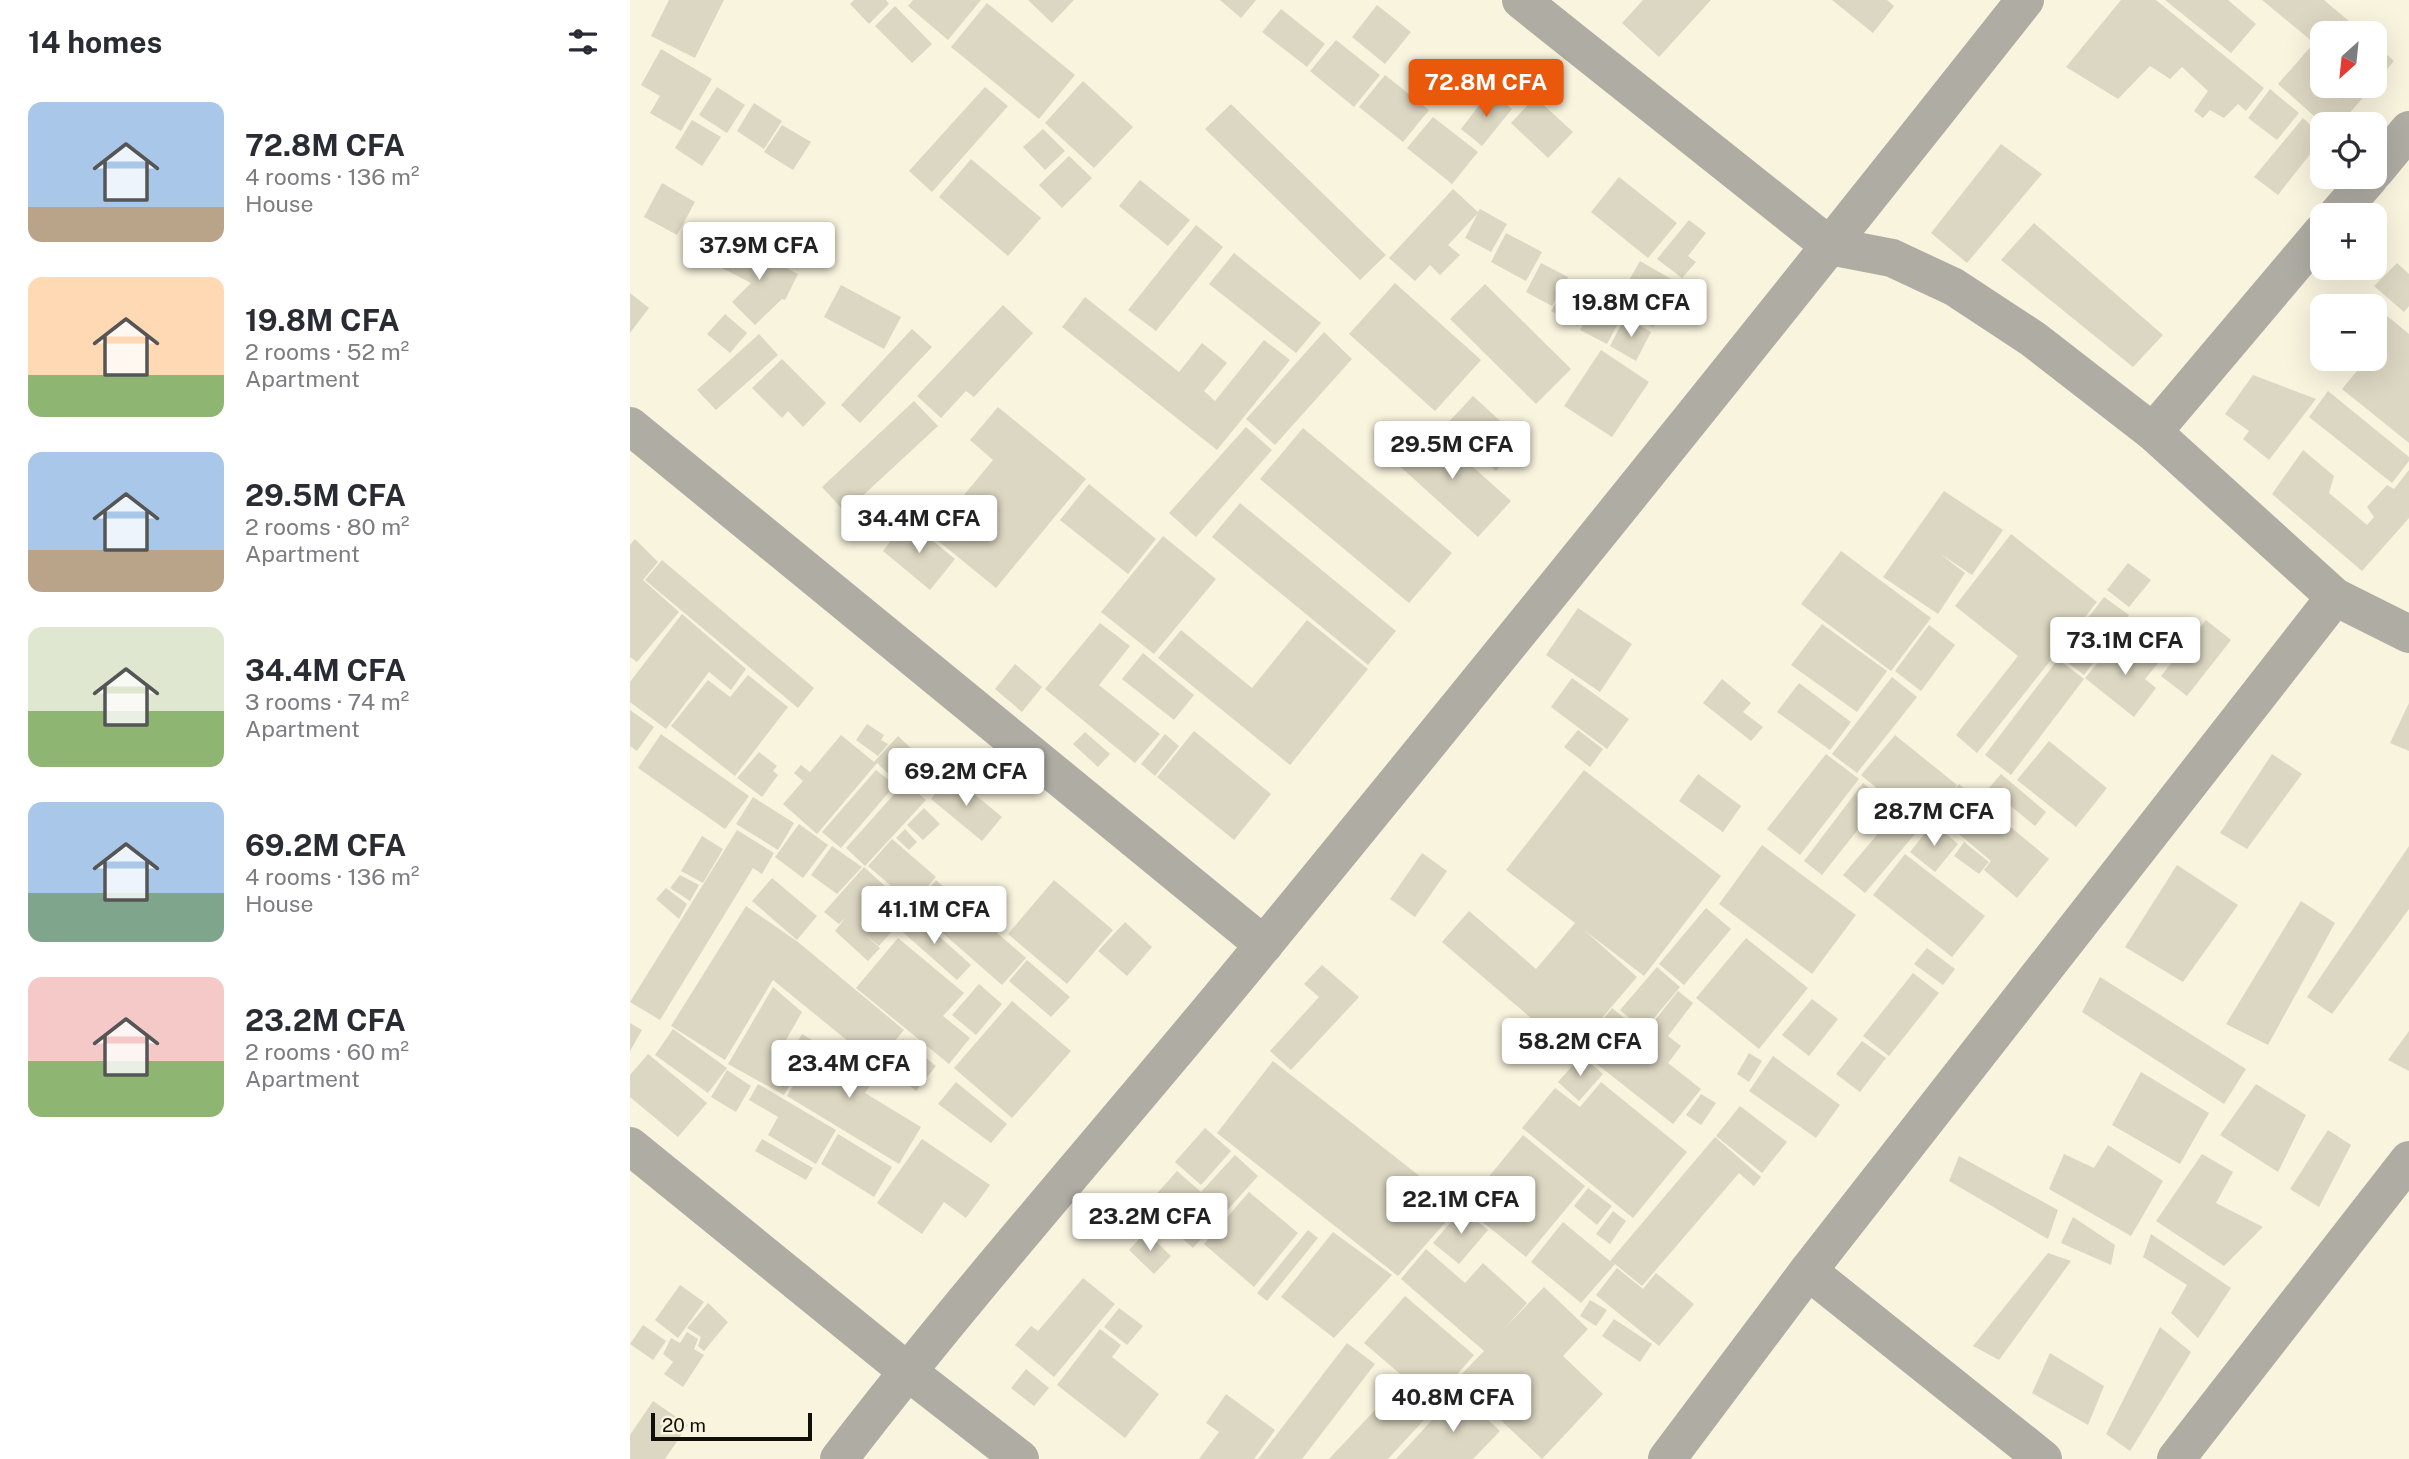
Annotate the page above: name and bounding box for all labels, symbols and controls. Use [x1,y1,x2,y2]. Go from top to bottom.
north arrow [2310,21,2387,98]
map controls [2310,21,2387,371]
icon: filters [564,23,602,61]
text: 14 homes [28,24,162,60]
pin: 72.8M CFA [1406,60,1566,119]
text: 72.8M CFA [1425,68,1547,95]
button: locate [2310,112,2387,189]
text: 72.8M CFA [245,127,405,163]
icon: home [84,130,168,214]
text: 4 rooms · 136 m² [245,163,419,190]
text: House [245,190,313,217]
button: + [2310,203,2387,280]
pin: 37.9M CFA [679,222,839,282]
text: 37.9M CFA [699,231,819,258]
pin: 19.8M CFA [1551,280,1711,339]
text: 19.8M CFA [1572,288,1690,315]
button: − [2310,294,2387,371]
text: 19.8M CFA [245,302,400,338]
icon: home [84,305,168,389]
text: 2 rooms · 52 m² [245,338,409,365]
text: Apartment [245,365,360,392]
pin: 29.5M CFA [1372,421,1532,481]
text: 29.5M CFA [1390,430,1514,457]
text: 29.5M CFA [245,477,406,513]
icon: home [84,480,168,564]
pin: 34.4M CFA [839,496,999,555]
text: 34.4M CFA [857,504,981,531]
text: 2 rooms · 80 m² [245,513,410,540]
text: Apartment [245,540,360,567]
pin: 73.1M CFA [2045,618,2205,677]
text: 73.1M CFA [2066,626,2184,653]
text: 34.4M CFA [245,652,406,688]
icon: home [84,655,168,739]
text: 3 rooms · 74 m² [245,688,409,715]
text: Apartment [245,715,360,742]
pin: 69.2M CFA [886,748,1046,808]
text: 69.2M CFA [904,757,1028,784]
pin: 28.7M CFA [1854,788,2014,848]
text: 28.7M CFA [1874,797,1994,824]
text: 69.2M CFA [245,827,406,863]
icon: home [84,830,168,914]
text: 4 rooms · 136 m² [245,863,419,890]
pin: 41.1M CFA [854,886,1014,946]
text: House [245,890,313,917]
text: 41.1M CFA [877,895,991,922]
text: 23.2M CFA [245,1002,406,1038]
icon: home [84,1005,168,1089]
pin: 58.2M CFA [1500,1018,1660,1078]
text: 58.2M CFA [1518,1027,1642,1054]
text: 2 rooms · 60 m² [245,1038,409,1065]
pin: 23.4M CFA [769,1040,929,1100]
text: 23.4M CFA [787,1049,911,1076]
text: Apartment [245,1065,360,1092]
pin: 22.1M CFA [1381,1176,1541,1236]
text: 22.1M CFA [1402,1185,1520,1212]
pin: 23.2M CFA [1070,1194,1230,1253]
text: 23.2M CFA [1088,1202,1212,1229]
pin: 40.8M CFA [1373,1374,1533,1434]
text: 40.8M CFA [1391,1383,1515,1410]
scale bar [651,1410,812,1442]
text: 20 m [662,1414,706,1436]

